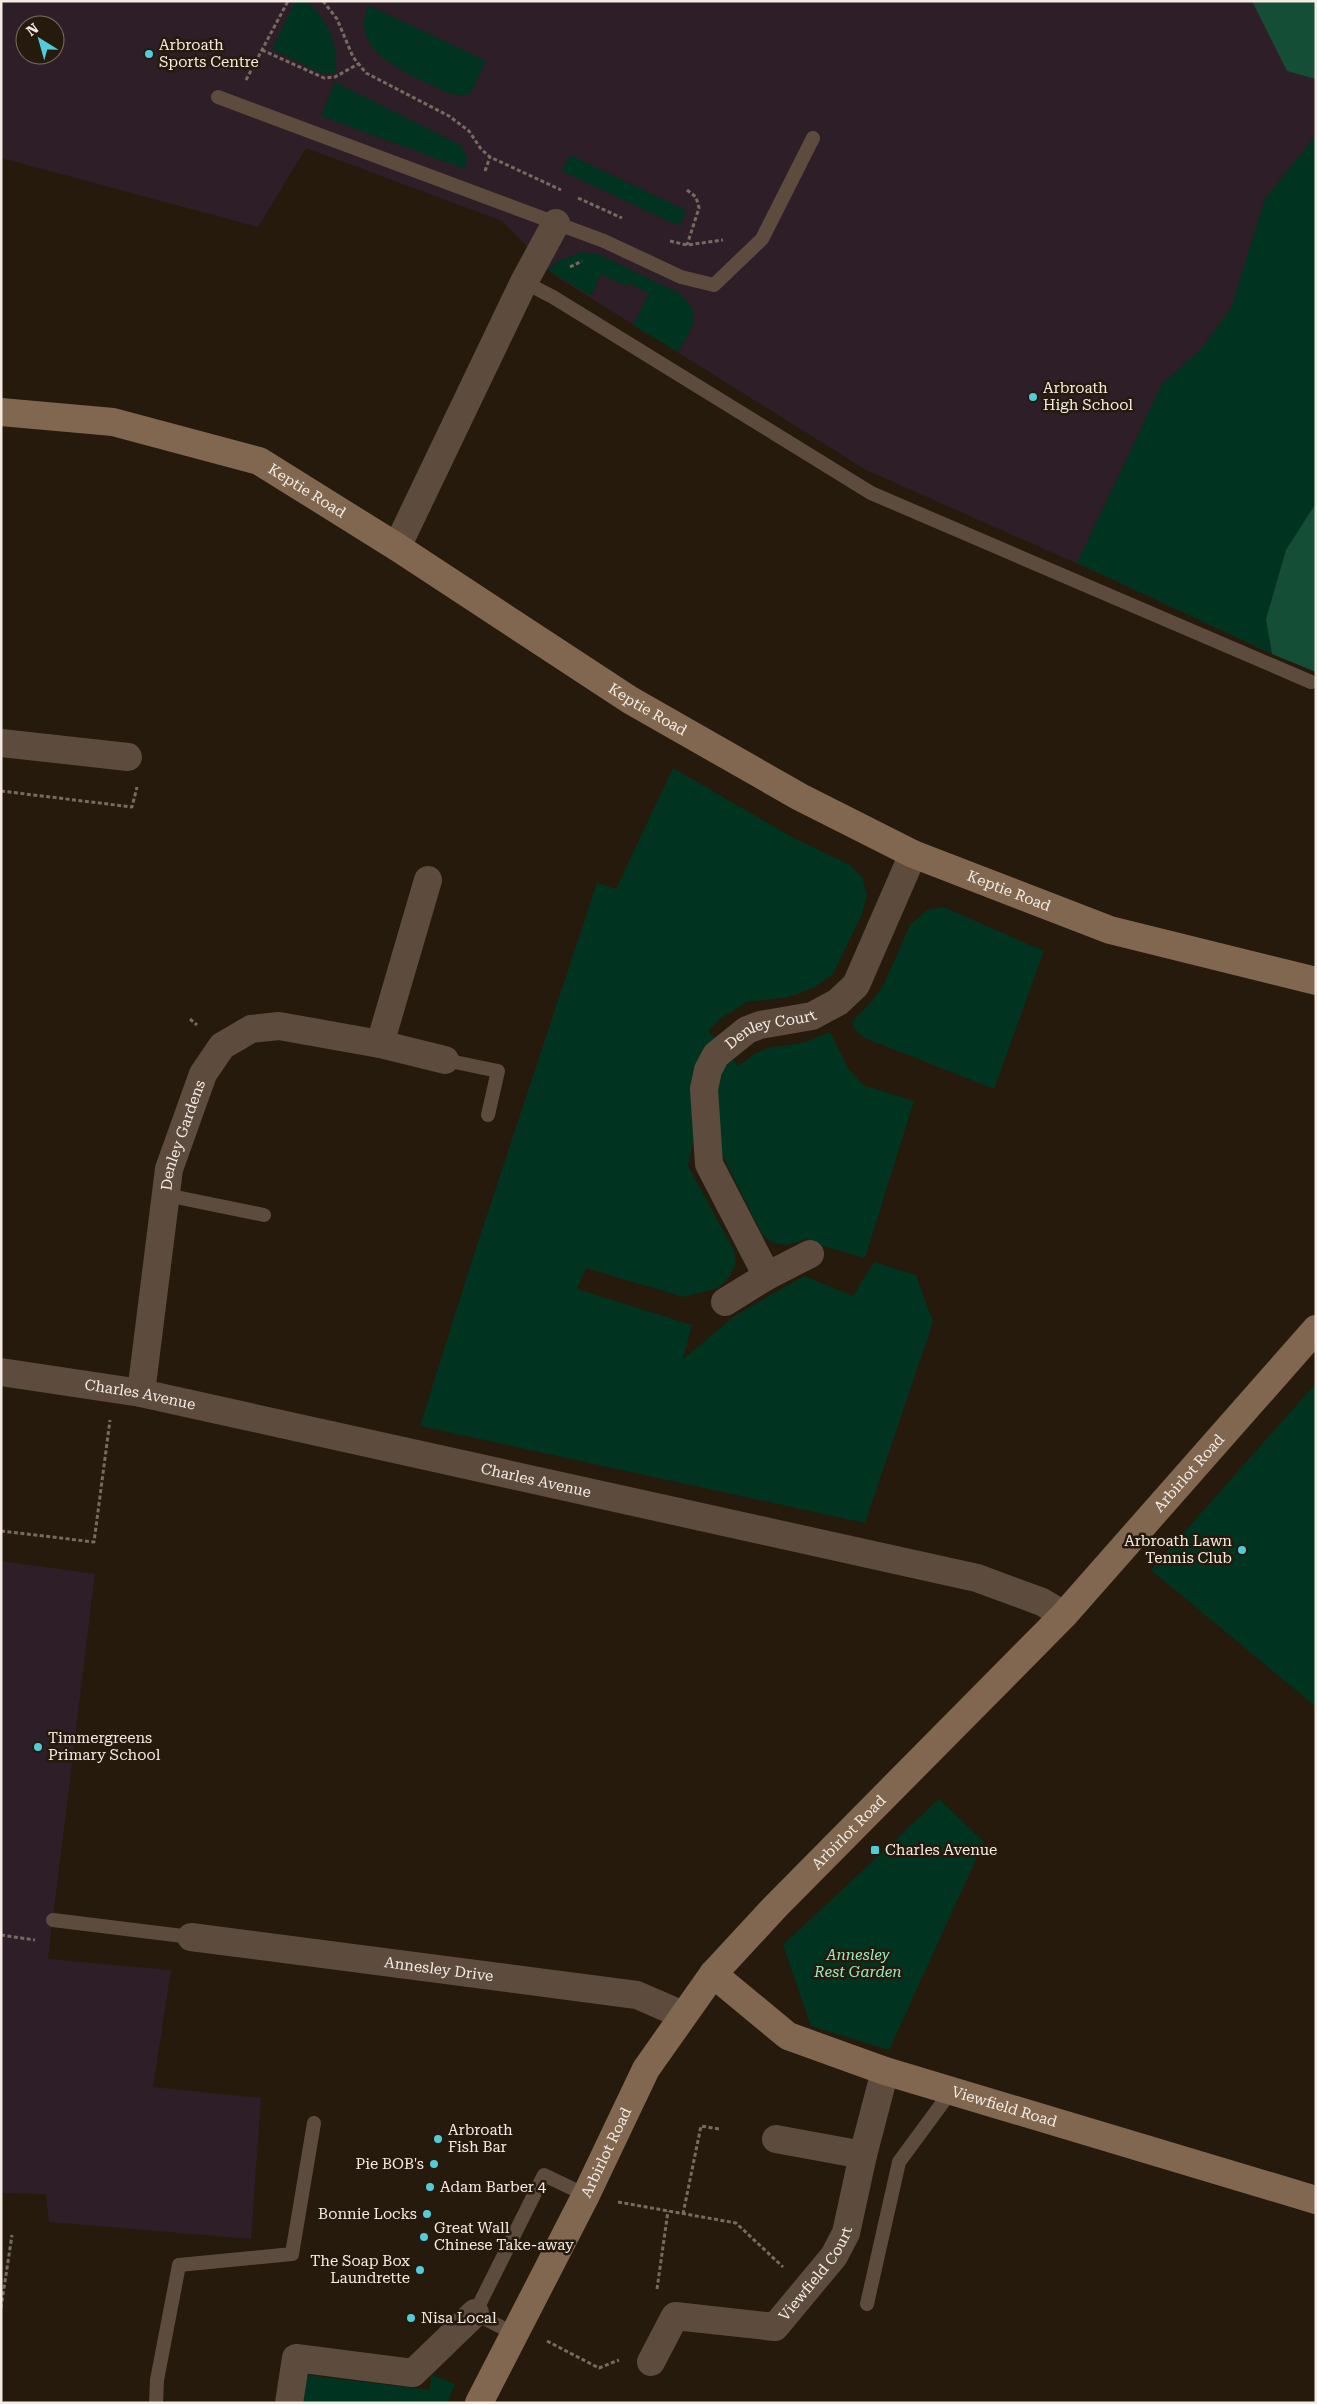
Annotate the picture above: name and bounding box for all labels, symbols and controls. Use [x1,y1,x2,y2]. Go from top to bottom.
north arrow [15,15,65,65]
text: N [23,20,41,39]
place label: Arbroath Sports Centre [159,36,259,71]
marker: Arbroath Sports Centre [143,48,155,60]
place label: Arbroath High School [1043,379,1133,414]
marker: Arbroath High School [1027,391,1039,403]
street label: Keptie Road [265,460,349,522]
street label: Keptie Road [605,679,690,740]
street label: Keptie Road [965,867,1054,915]
street label: Denley Court [721,1006,820,1053]
street label: Denley Gardens [157,1077,209,1191]
street label: Charles Avenue [84,1376,197,1414]
street label: Arbirlot Road [1150,1430,1228,1516]
street label: Charles Avenue [479,1459,593,1501]
place label: Arbroath Lawn Tennis Club [1124,1532,1232,1567]
marker: Arbroath Lawn Tennis Club [1236,1544,1248,1556]
place label: Timmergreens Primary School [48,1729,161,1764]
marker: Timmergreens Primary School [32,1741,44,1753]
street label: Arbirlot Road [808,1791,890,1873]
place label: Charles Avenue [885,1841,997,1859]
marker: Charles Avenue [869,1844,881,1856]
park label: Annesley Rest Garden [813,1946,902,1981]
street label: Annesley Drive [383,1953,495,1985]
street label: Viewfield Road [950,2082,1059,2131]
street label: Arbirlot Road [577,2104,635,2200]
place label: Arbroath Fish Bar [448,2121,513,2156]
marker: Arbroath Fish Bar [432,2133,444,2145]
place label: Pie BOB's [355,2155,424,2173]
marker: Pie BOB's [428,2158,440,2170]
place label: Adam Barber 4 [440,2178,547,2196]
marker: Adam Barber 4 [424,2181,436,2193]
place label: Bonnie Locks [318,2205,417,2223]
marker: Bonnie Locks [421,2208,433,2220]
place label: Great Wall Chinese Take-away [434,2219,574,2254]
street label: Viewfield Court [775,2225,856,2324]
marker: Great Wall Chinese Take-away [418,2231,430,2243]
place label: The Soap Box Laundrette [310,2252,410,2287]
marker: The Soap Box Laundrette [414,2264,426,2276]
place label: Nisa Local [421,2309,497,2327]
marker: Nisa Local [405,2312,417,2324]

